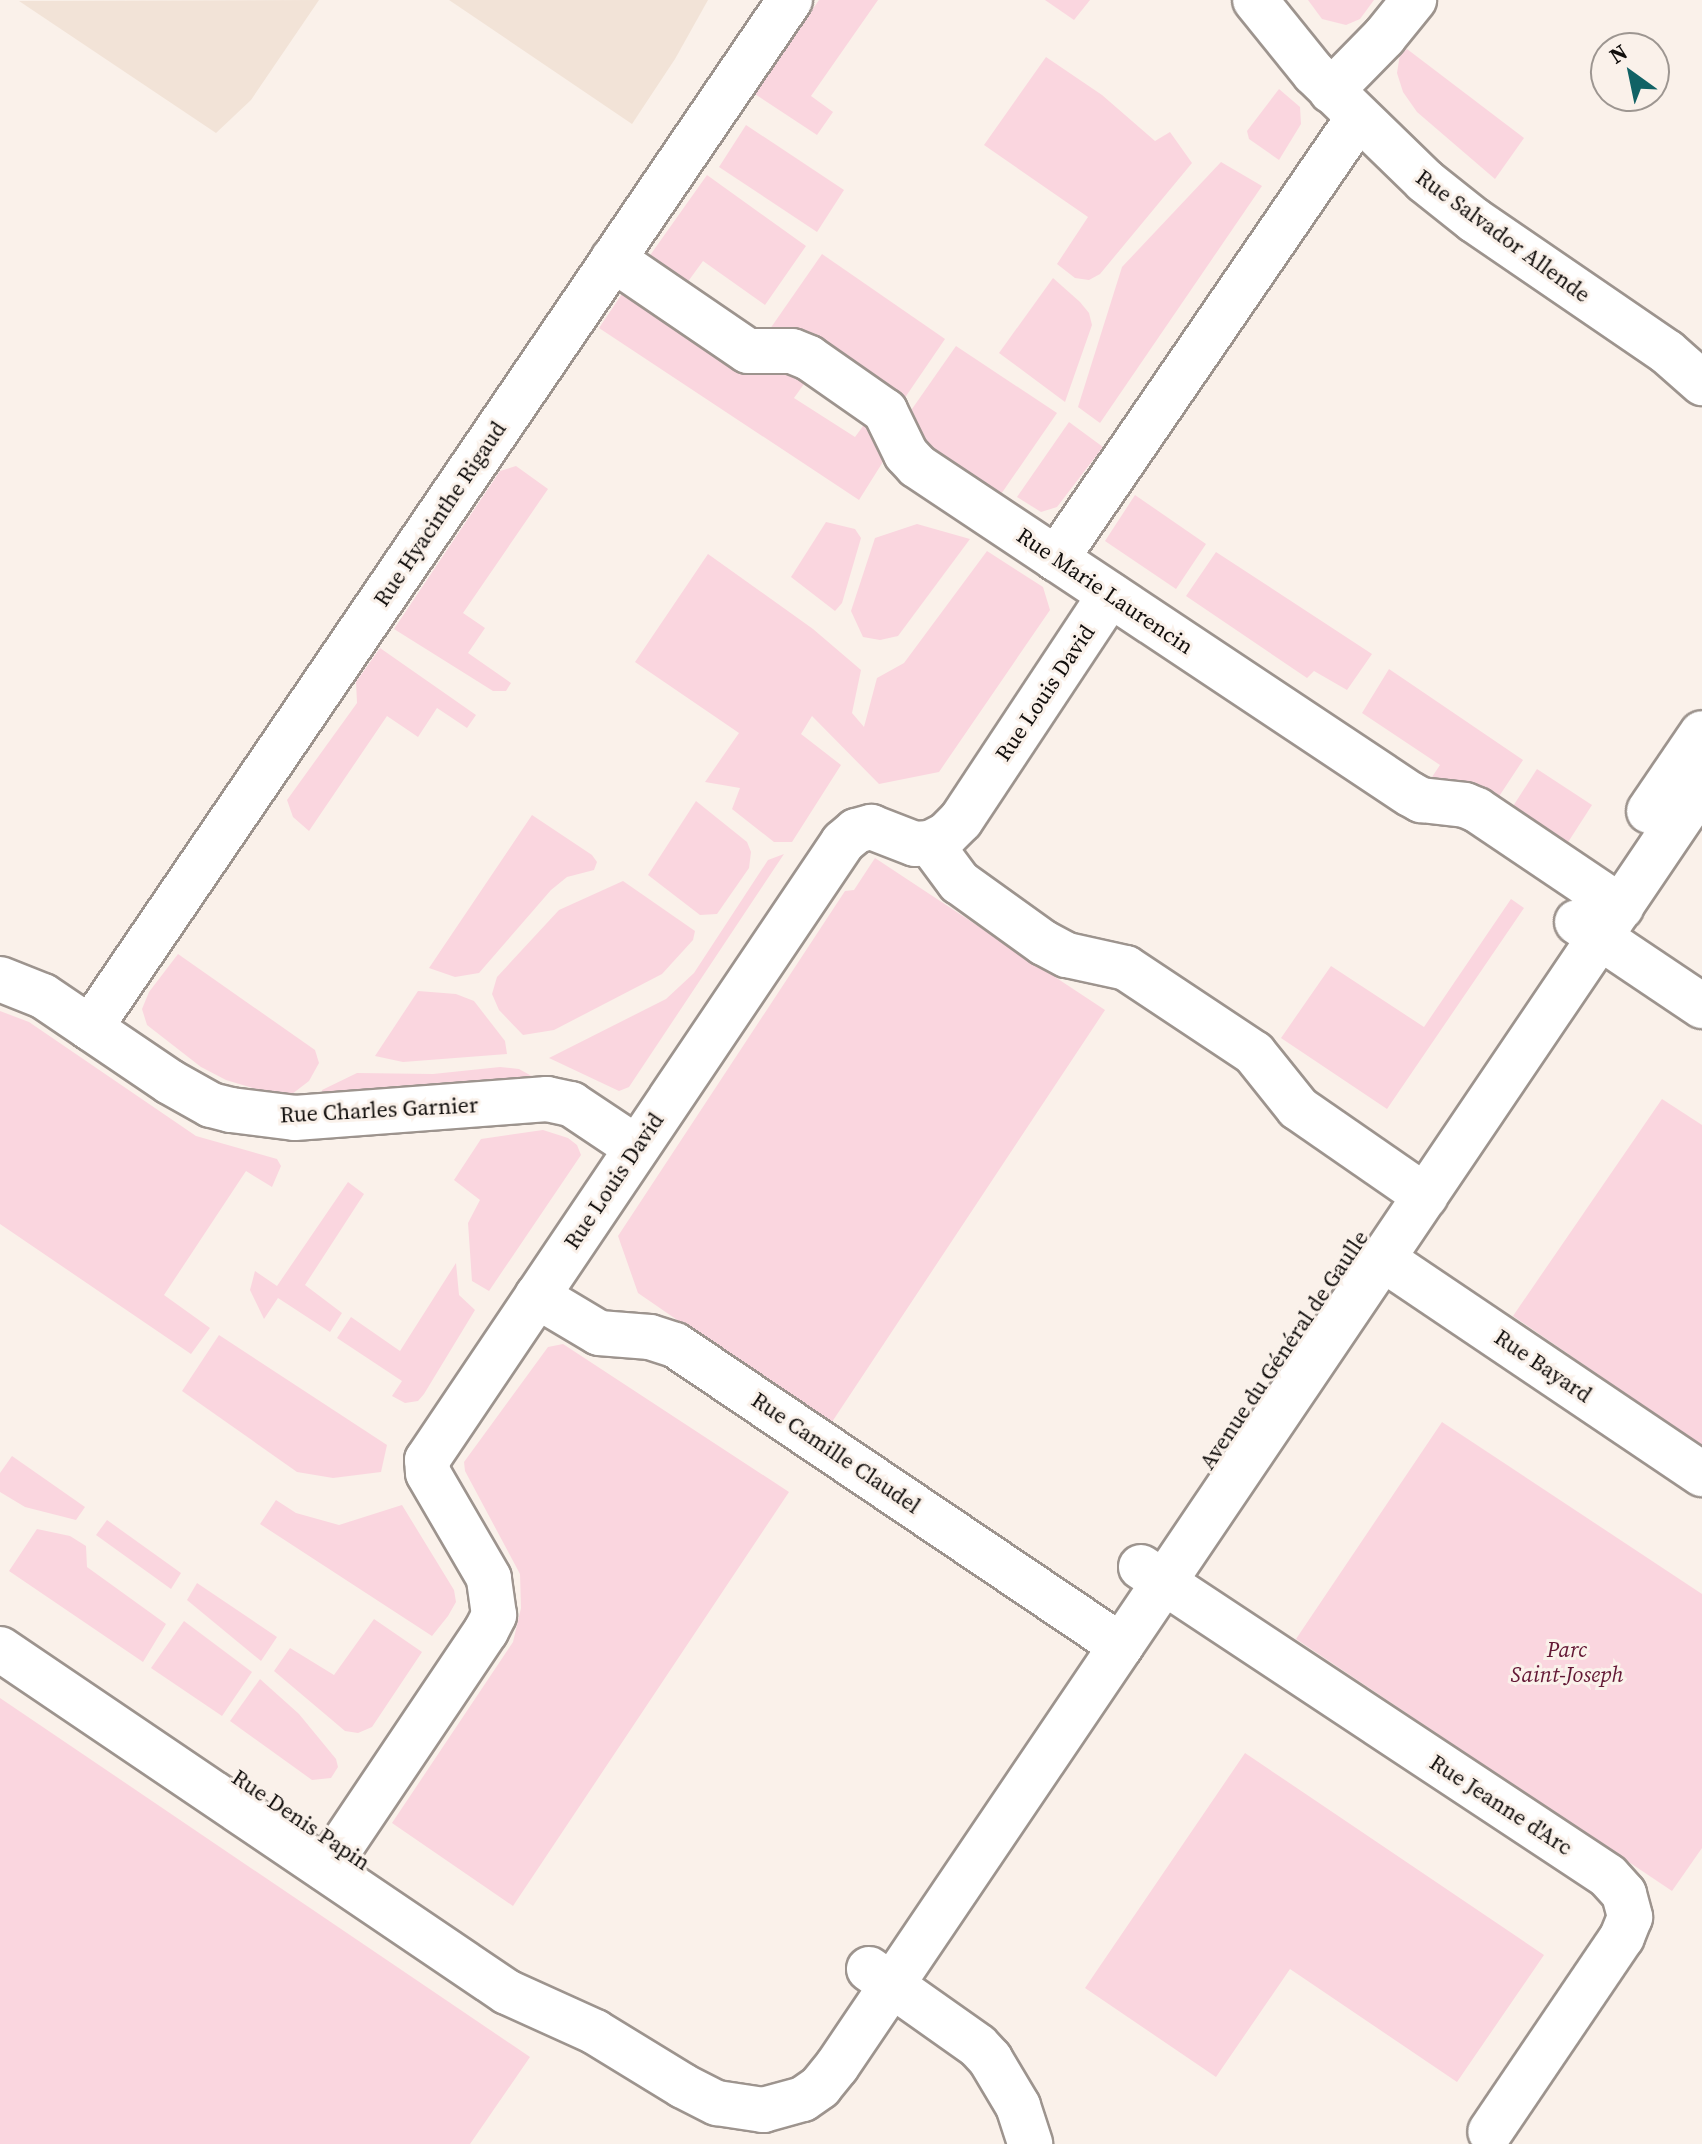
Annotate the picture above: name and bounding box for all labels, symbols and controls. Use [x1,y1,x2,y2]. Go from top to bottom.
north arrow [1590,32,1670,112]
text: N [1603,37,1633,70]
street label: Rue Salvador Allende [1411,164,1595,308]
street label: Rue Hyacinthe Rigaud [368,417,512,611]
street label: Rue Marie Laurencin [1012,522,1198,660]
street label: Rue Louis David [990,620,1100,766]
street label: Rue Charles Garnier [279,1092,479,1128]
street label: Rue Louis David [559,1108,669,1254]
street label: Avenue du Général de Gaulle [1194,1226,1374,1474]
street label: Rue Bayard [1489,1324,1597,1408]
street label: Rue Camille Claudel [747,1387,925,1519]
park label: Parc Saint-Joseph [1511,1636,1623,1688]
street label: Rue Jeanne d'Arc [1425,1749,1577,1861]
street label: Rue Denis Papin [227,1764,375,1876]

